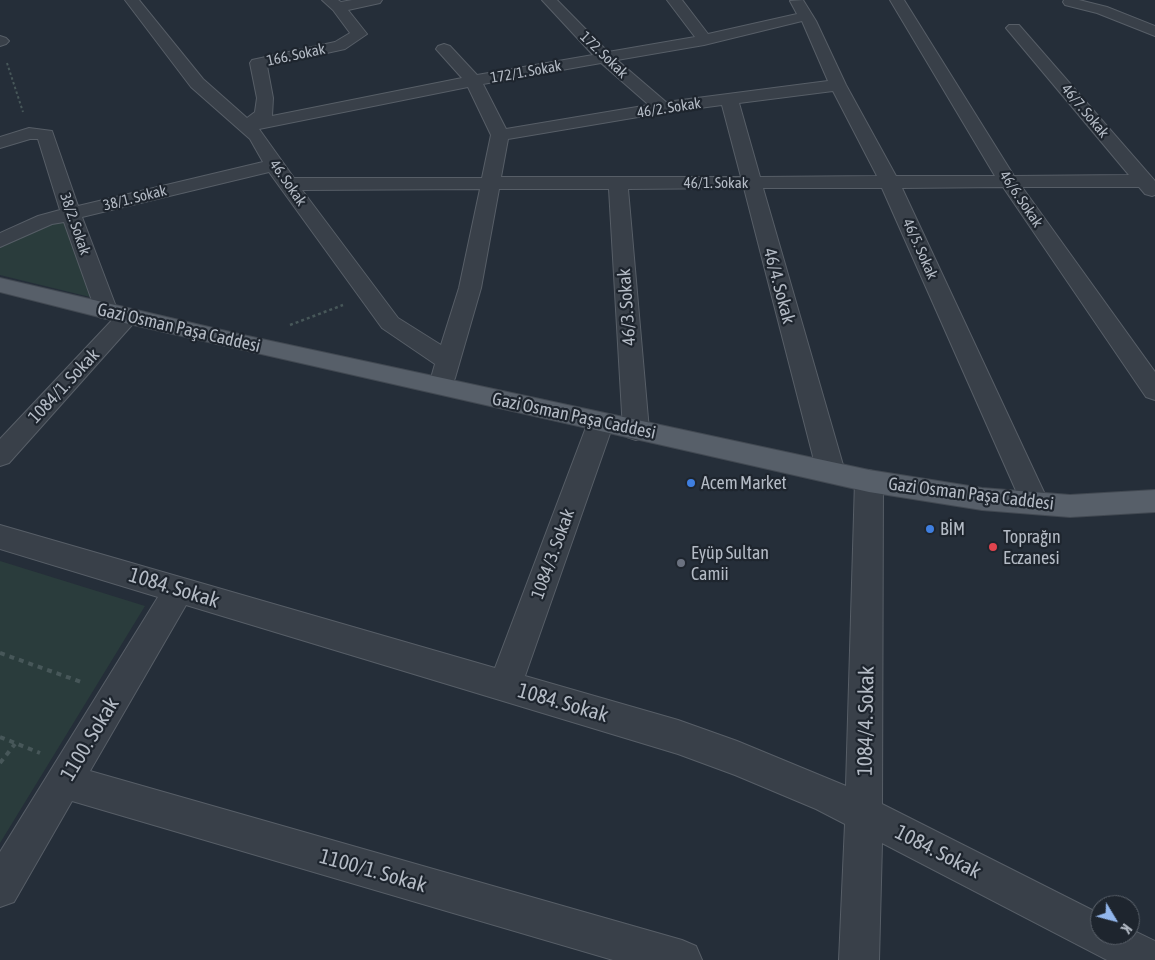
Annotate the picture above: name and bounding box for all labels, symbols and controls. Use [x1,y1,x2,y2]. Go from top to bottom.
street label: 172. Sokak [576,28,632,82]
street label: 166. Sokak [265,40,327,70]
street label: 172/1. Sokak [489,57,563,87]
street label: 46/7. Sokak [1057,81,1113,141]
street label: 46/2. Sokak [636,94,702,122]
street label: 46. Sokak [266,156,310,210]
street label: 46/6. Sokak [996,167,1046,231]
street label: 46/1. Sokak [684,174,748,192]
street label: 38/1. Sokak [102,181,168,215]
street label: 38/2. Sokak [56,191,94,257]
street label: 46/5. Sokak [899,216,941,282]
street label: 46/4. Sokak [759,246,799,326]
street label: 46/3. Sokak [614,268,640,346]
street label: Gazi Osman Paşa Caddesi [95,299,263,357]
street label: 1084/1. Sokak [24,344,104,428]
street label: Gazi Osman Paşa Caddesi [490,388,658,444]
place label: Acem Market [701,472,787,494]
street label: Gazi Osman Paşa Caddesi [887,473,1055,515]
marker: Acem Market [685,477,697,489]
street label: 1084/3. Sokak [527,506,579,602]
place label: BİM [940,518,965,540]
marker: BİM [924,523,936,535]
place label: Toprağın Eczanesi [1003,526,1061,568]
marker: Toprağın Eczanesi [987,541,999,553]
place label: Eyüp Sultan Camii [691,542,769,584]
marker: Eyüp Sultan Camii [675,557,687,569]
street label: 1084. Sokak [126,562,222,614]
street label: 1084/4. Sokak [852,666,880,776]
street label: 1084. Sokak [515,678,611,728]
street label: 1100. Sokak [55,693,125,785]
street label: 1084. Sokak [891,820,985,884]
street label: 1100/1. Sokak [317,844,429,898]
north arrow [1090,895,1140,945]
text: K [1118,921,1135,936]

